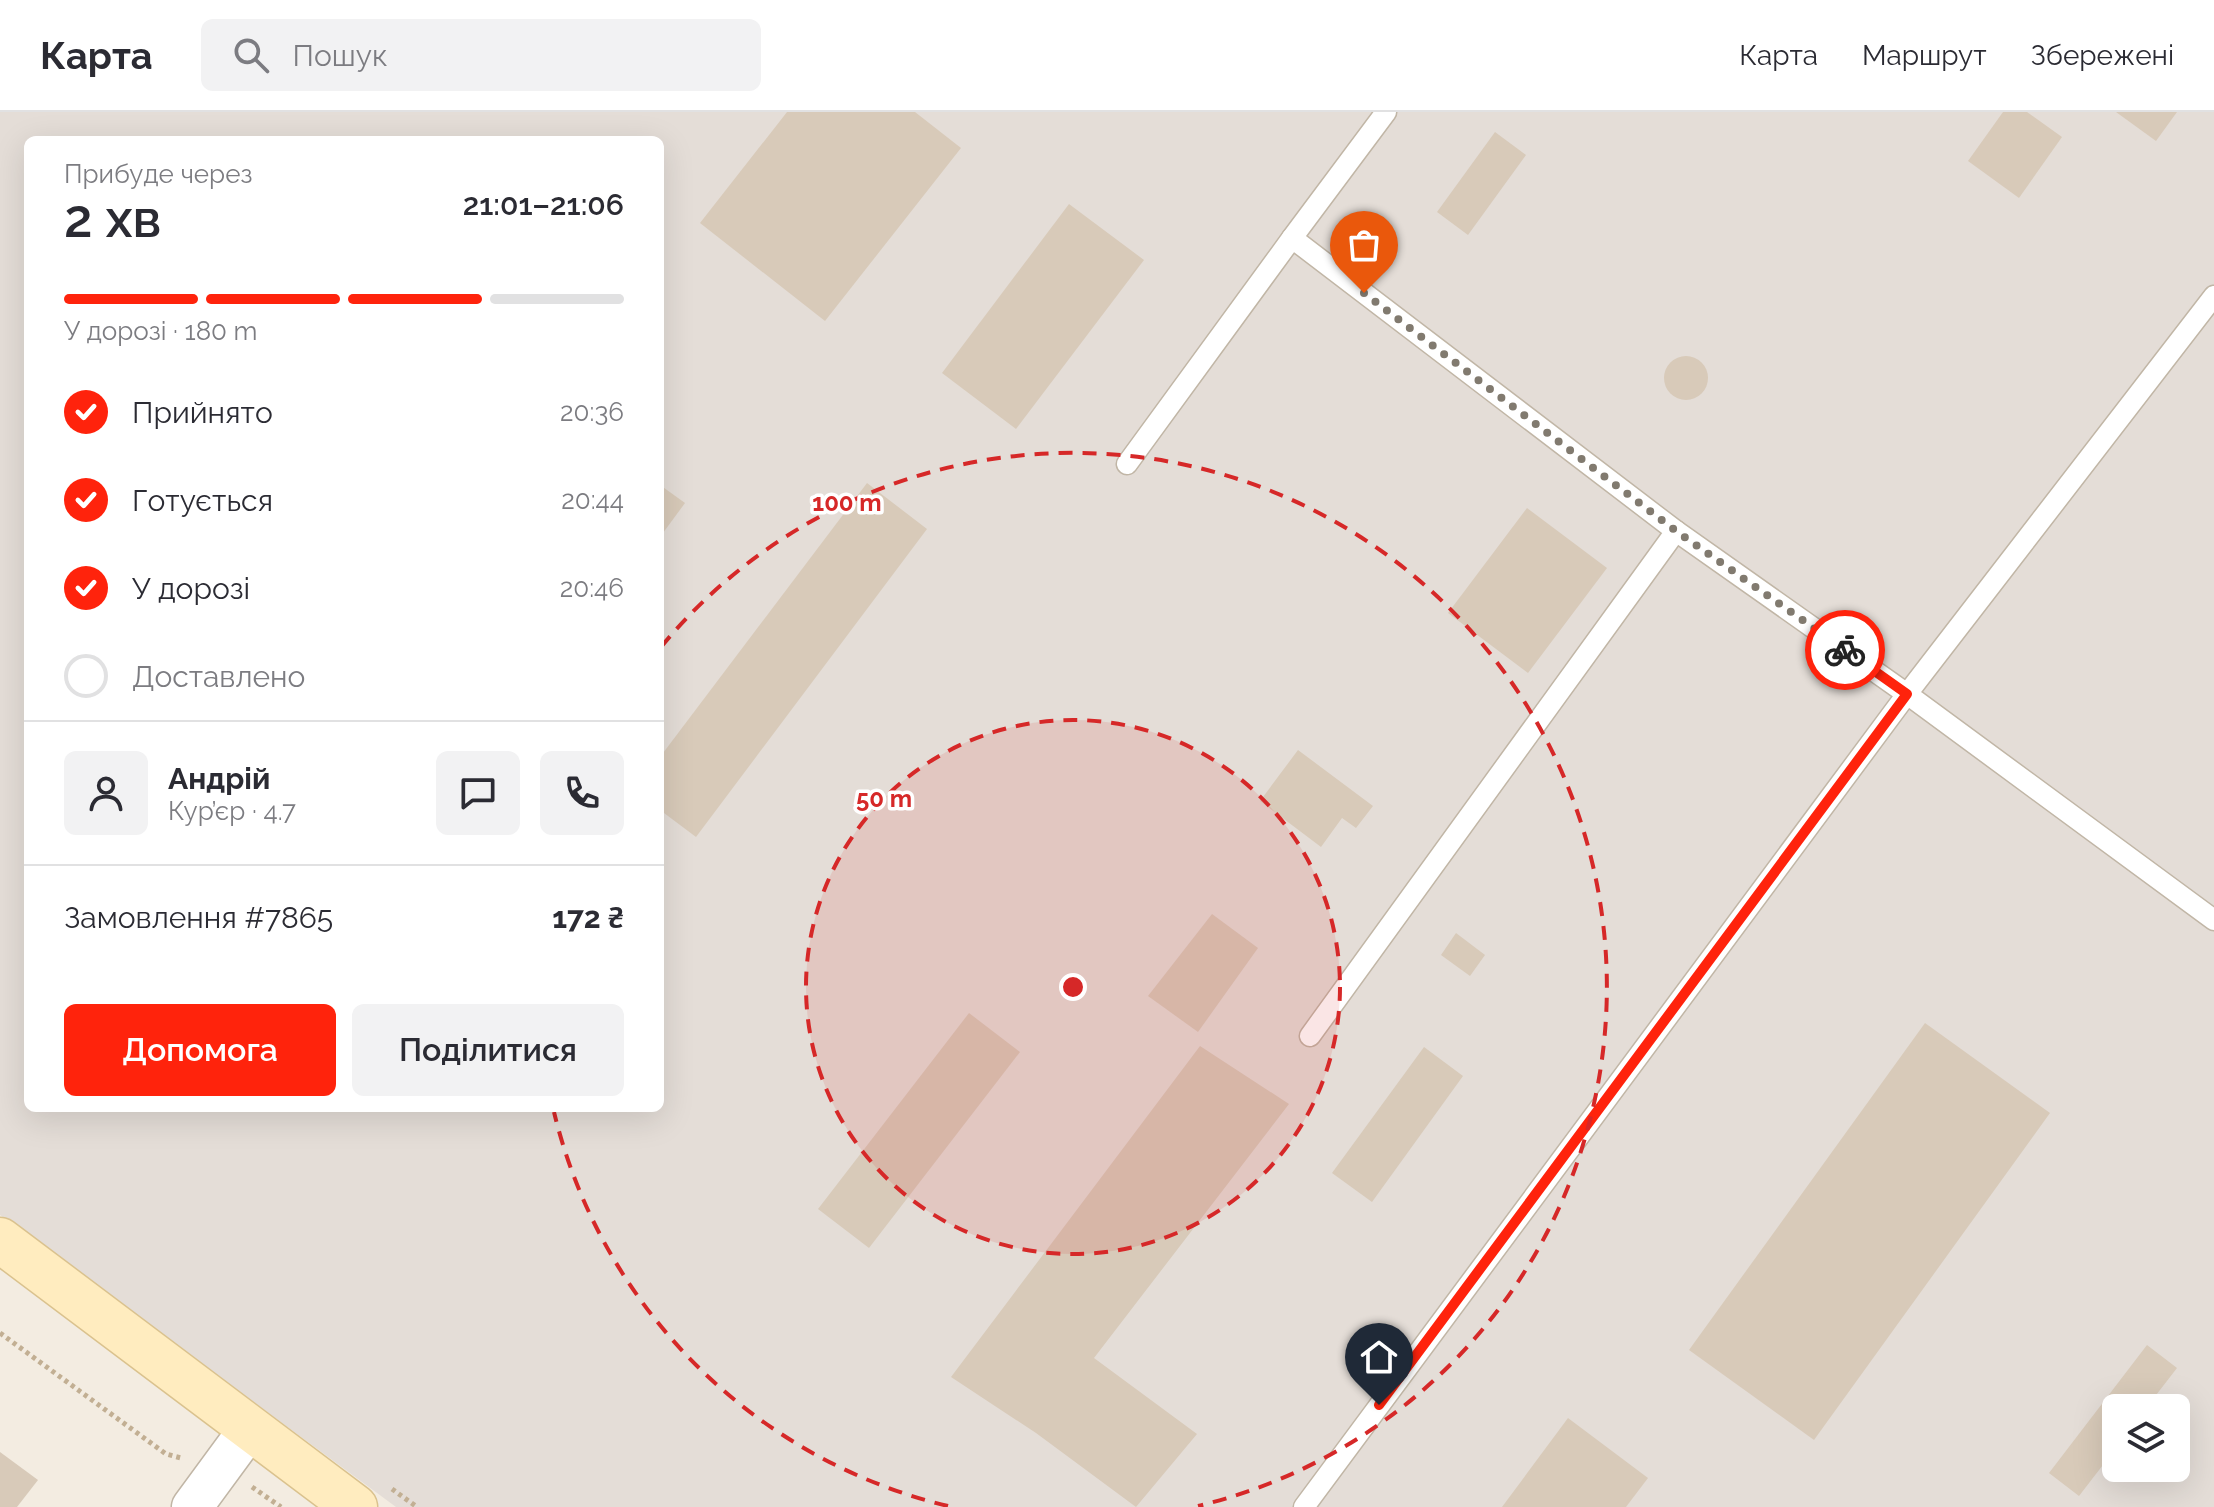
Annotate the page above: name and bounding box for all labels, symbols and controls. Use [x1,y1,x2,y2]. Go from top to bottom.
search box [201,19,761,91]
text: Карта [40,33,153,78]
icon: search [229,33,273,77]
text: Пошук [293,38,388,73]
text: Карта [1739,39,1818,72]
text: Маршрут [1862,39,1987,72]
text: Збережені [2031,39,2174,72]
text: Прибуде через [64,159,252,189]
text: 21:01–21:06 [463,187,624,222]
text: 2 хв [64,188,161,249]
pin [1330,211,1398,293]
icon: bag [1342,223,1386,267]
text: У дорозі · 180 m [64,316,258,346]
icon: check [64,390,108,434]
text: Прийнято [132,395,273,430]
text: 20:36 [560,397,624,427]
icon: check [64,478,108,522]
text: Готується [132,483,273,518]
text: 20:44 [561,485,624,515]
text: 100 m [812,488,882,517]
icon: check [64,566,108,610]
text: У дорозі [132,571,250,606]
text: 20:46 [560,573,624,603]
courier [1805,610,1885,690]
icon: bike [1823,628,1867,672]
text: Доставлено [132,659,305,694]
button: person [64,751,148,835]
button: chat [436,751,520,835]
button: phone [540,751,624,835]
text: Андрій [168,761,270,796]
text: 50 m [856,784,912,813]
text: Кур’єр · 4.7 [168,796,296,826]
text: Замовлення #7865 [64,900,333,935]
text: 172 ₴ [552,900,624,935]
centre of rings [1059,973,1087,1001]
button: Допомога [64,1004,336,1096]
button: Поділитися [352,1004,624,1096]
pin [1345,1323,1413,1405]
icon: home [1357,1335,1401,1379]
map controls [2102,1394,2190,1482]
button: layers [2102,1394,2190,1482]

